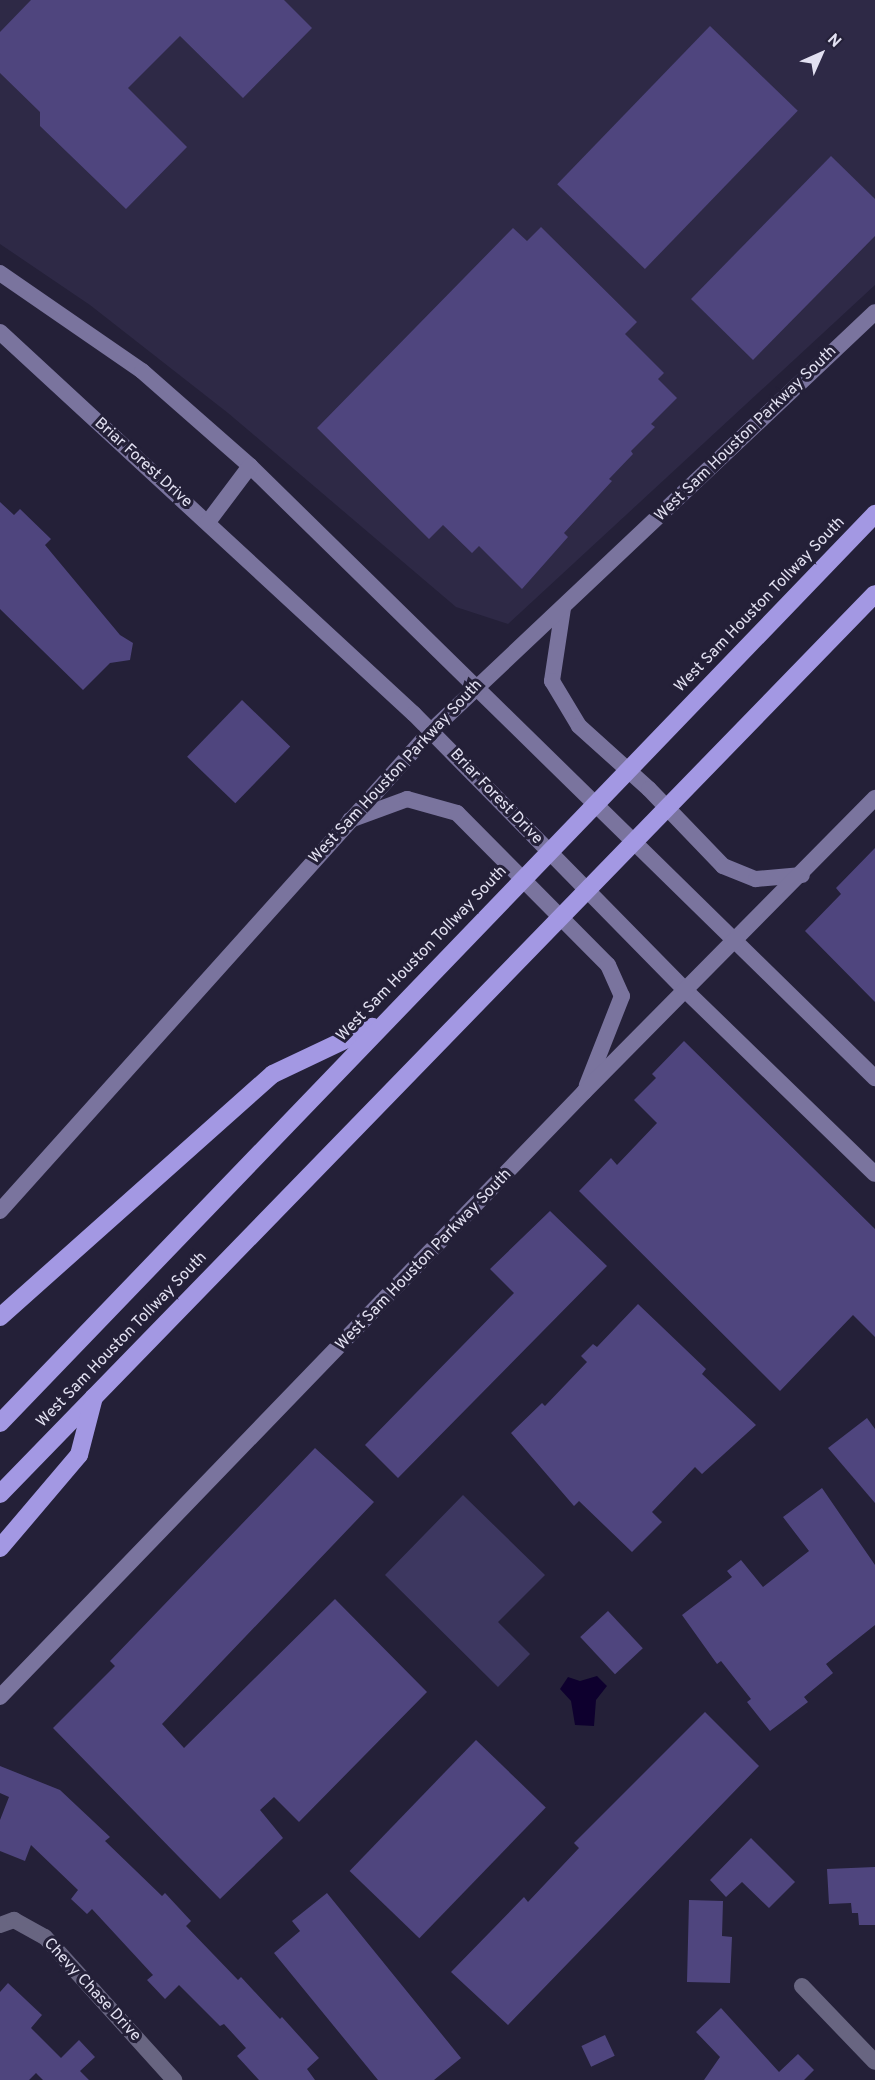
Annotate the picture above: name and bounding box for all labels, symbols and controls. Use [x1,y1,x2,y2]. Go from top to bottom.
north arrow [791,24,851,84]
text: N [823,30,845,52]
street label: West Sam Houston Parkway South [651,342,841,526]
street label: Briar Forest Drive [90,414,196,512]
street label: West Sam Houston Tollway South [671,513,849,697]
street label: West Sam Houston Parkway South [305,676,487,868]
street label: Briar Forest Drive [446,745,546,849]
street label: West Sam Houston Tollway South [333,862,511,1046]
street label: West Sam Houston Parkway South [332,1165,516,1355]
street label: West Sam Houston Tollway South [33,1248,211,1432]
street label: Chevy Chase Drive [39,1934,145,2046]

